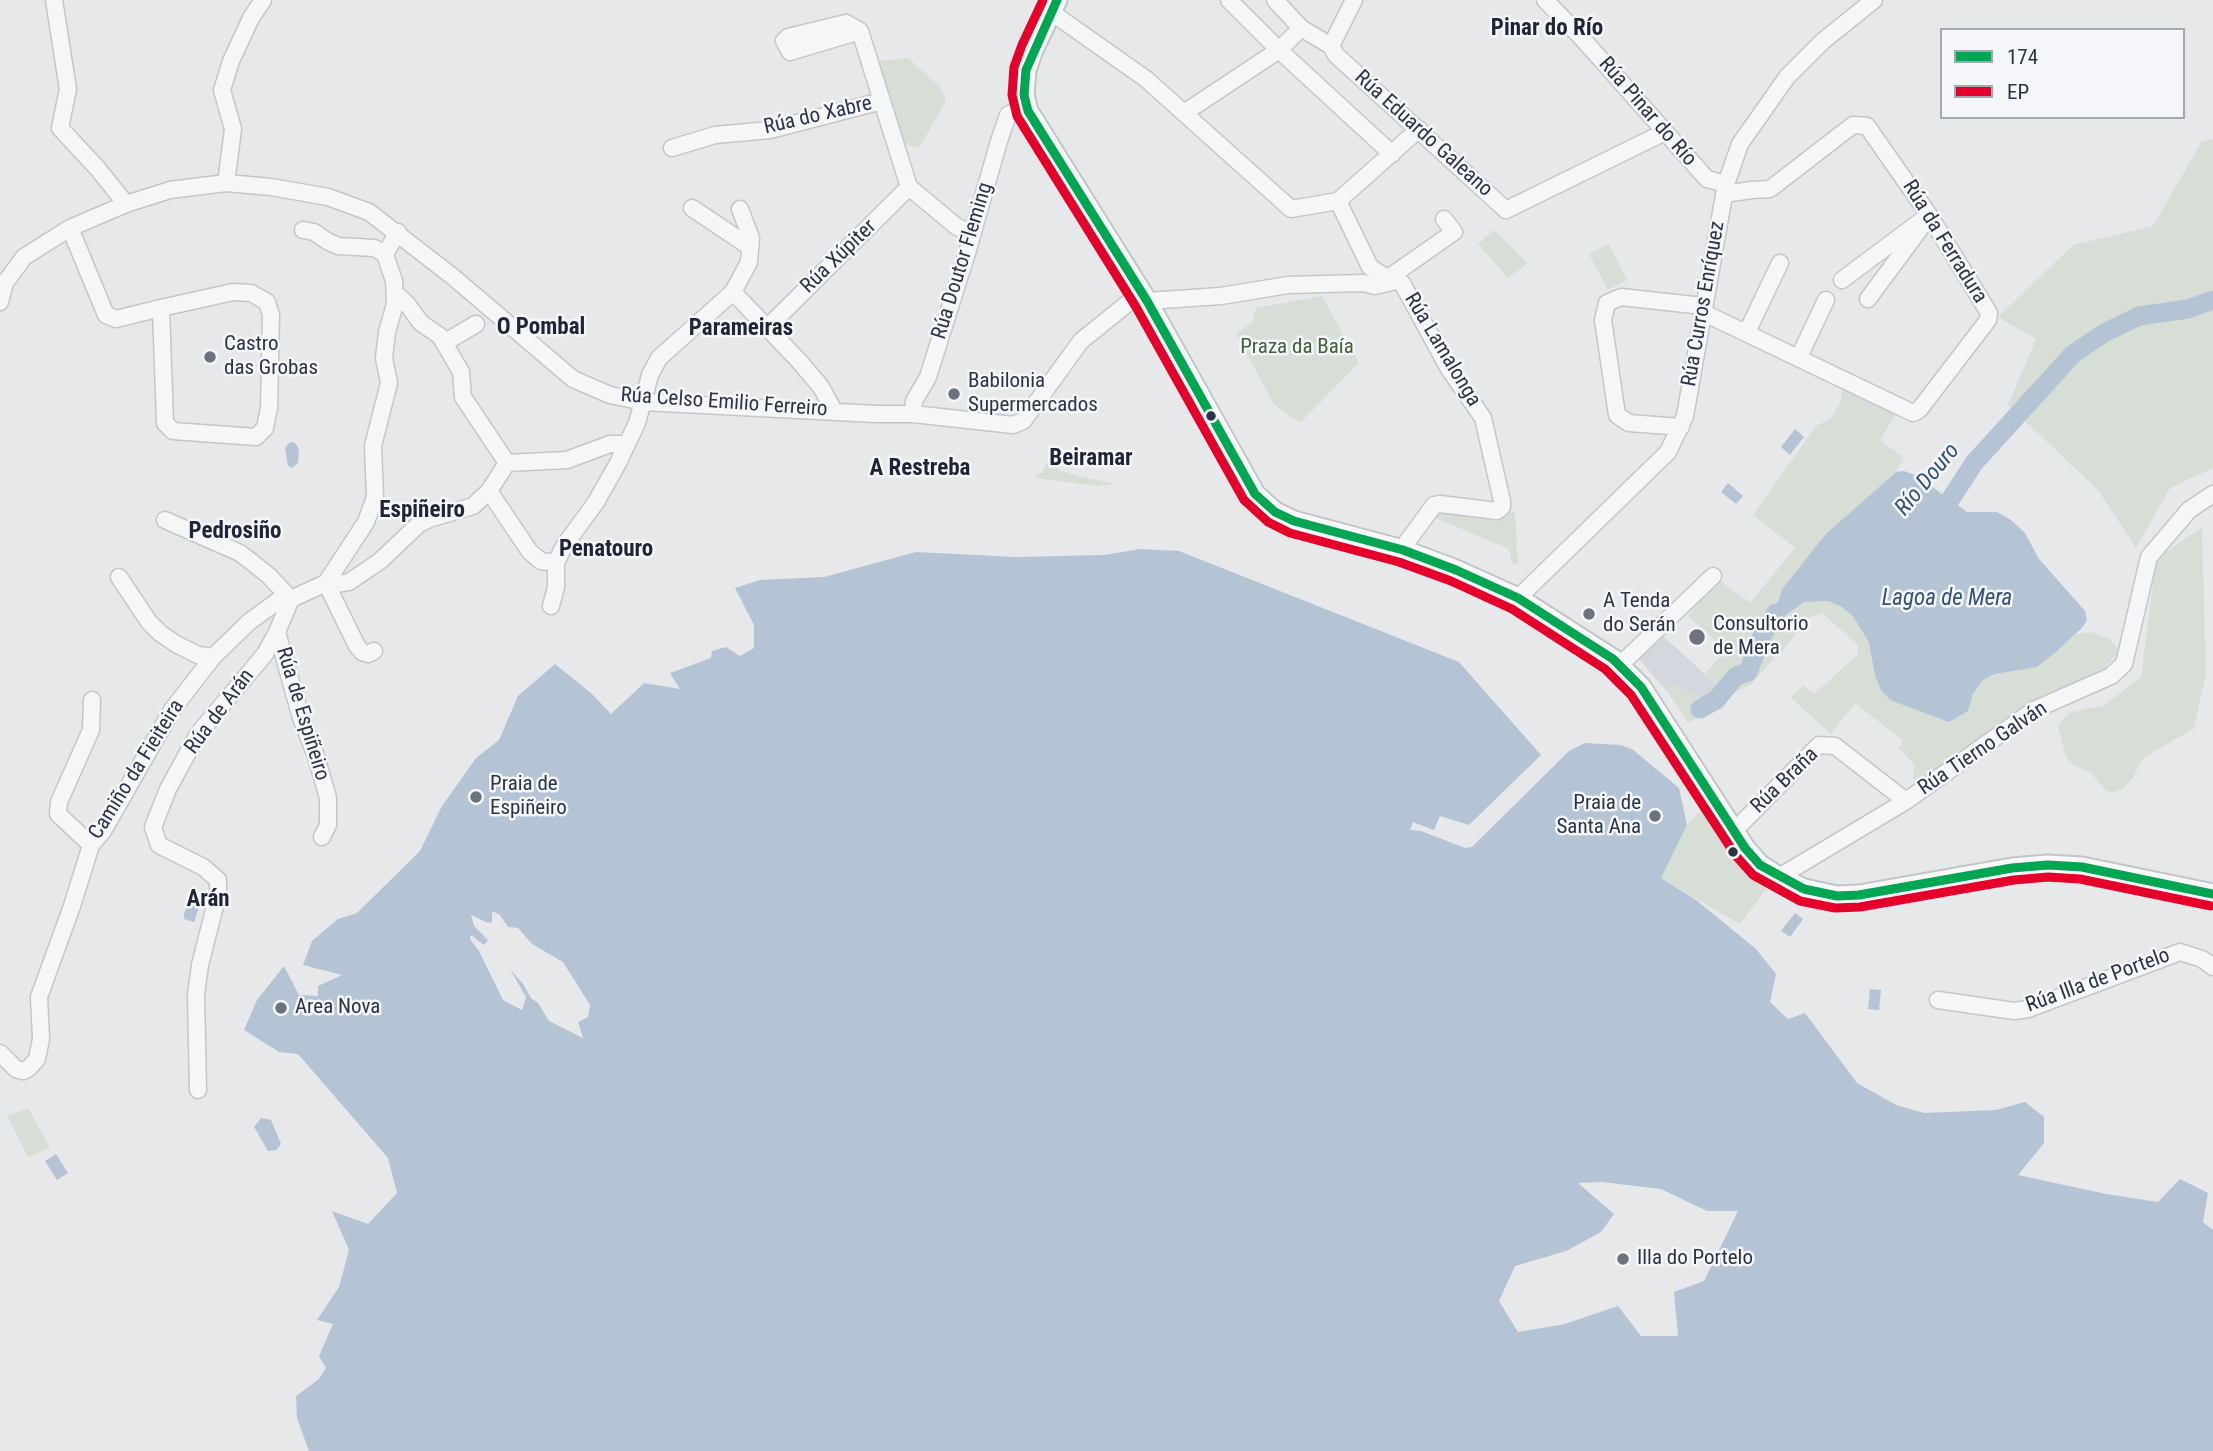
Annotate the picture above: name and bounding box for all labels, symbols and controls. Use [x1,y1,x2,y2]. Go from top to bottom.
district label: Pinar do Río [1491,15,1603,43]
legend [1940,28,2185,119]
text: 174 [2007,45,2038,69]
street label: Rúa Pinar do Río [1593,52,1701,172]
street label: Rúa Eduardo Galeano [1349,65,1497,203]
text: EP [2007,80,2029,104]
street label: Rúa do Xabre [762,91,874,141]
street label: Rúa da Ferradura [1896,176,1992,308]
street label: Rúa Doutor Fleming [927,180,999,342]
street label: Rúa Xúpiter [796,215,882,299]
street label: Rúa Curros Enríquez [1677,219,1731,389]
street label: Rúa Lamalonga [1398,289,1486,411]
district label: O Pombal [497,314,585,342]
district label: Parameiras [689,315,793,343]
place label: Castro das Grobas [224,332,318,382]
park label: Praza da Baía [1240,335,1354,361]
marker: Castro das Grobas [202,349,218,365]
place label: Babilonia Supermercados [968,369,1098,419]
street label: Rúa Celso Emilio Ferreiro [620,383,828,423]
marker: Babilonia Supermercados [946,386,962,402]
unlabelled marker [1204,409,1218,423]
water label: Río Douro [1890,438,1966,522]
district label: Beiramar [1049,445,1133,473]
district label: A Restreba [870,455,970,483]
district label: Espiñeiro [379,497,465,525]
district label: Pedrosiño [189,518,281,546]
district label: Penatouro [559,536,653,564]
water label: Lagoa de Mera [1882,585,2012,613]
place label: A Tenda do Serán [1603,589,1676,639]
marker: A Tenda do Serán [1581,606,1597,622]
place label: Consultorio de Mera [1713,612,1808,662]
marker: Consultorio de Mera [1687,627,1707,647]
street label: Rúa de Espiñeiro [270,644,334,784]
street label: Rúa de Arán [180,665,260,759]
street label: Camiño da Fieiteira [84,696,190,844]
street label: Rúa Tierno Galván [1914,697,2052,801]
street label: Rúa Braña [1746,743,1824,819]
place label: Praia de Espiñeiro [490,772,567,822]
marker: Praia de Espiñeiro [468,789,484,805]
place label: Praia de Santa Ana [1556,791,1641,841]
marker: Praia de Santa Ana [1647,808,1663,824]
unlabelled marker [1726,845,1740,859]
district label: Arán [186,886,230,914]
street label: Rúa Illa de Portelo [2023,943,2173,1019]
place label: Area Nova [295,995,380,1021]
marker: Area Nova [273,1000,289,1016]
place label: Illa do Portelo [1637,1246,1753,1272]
marker: Illa do Portelo [1615,1251,1631,1267]

